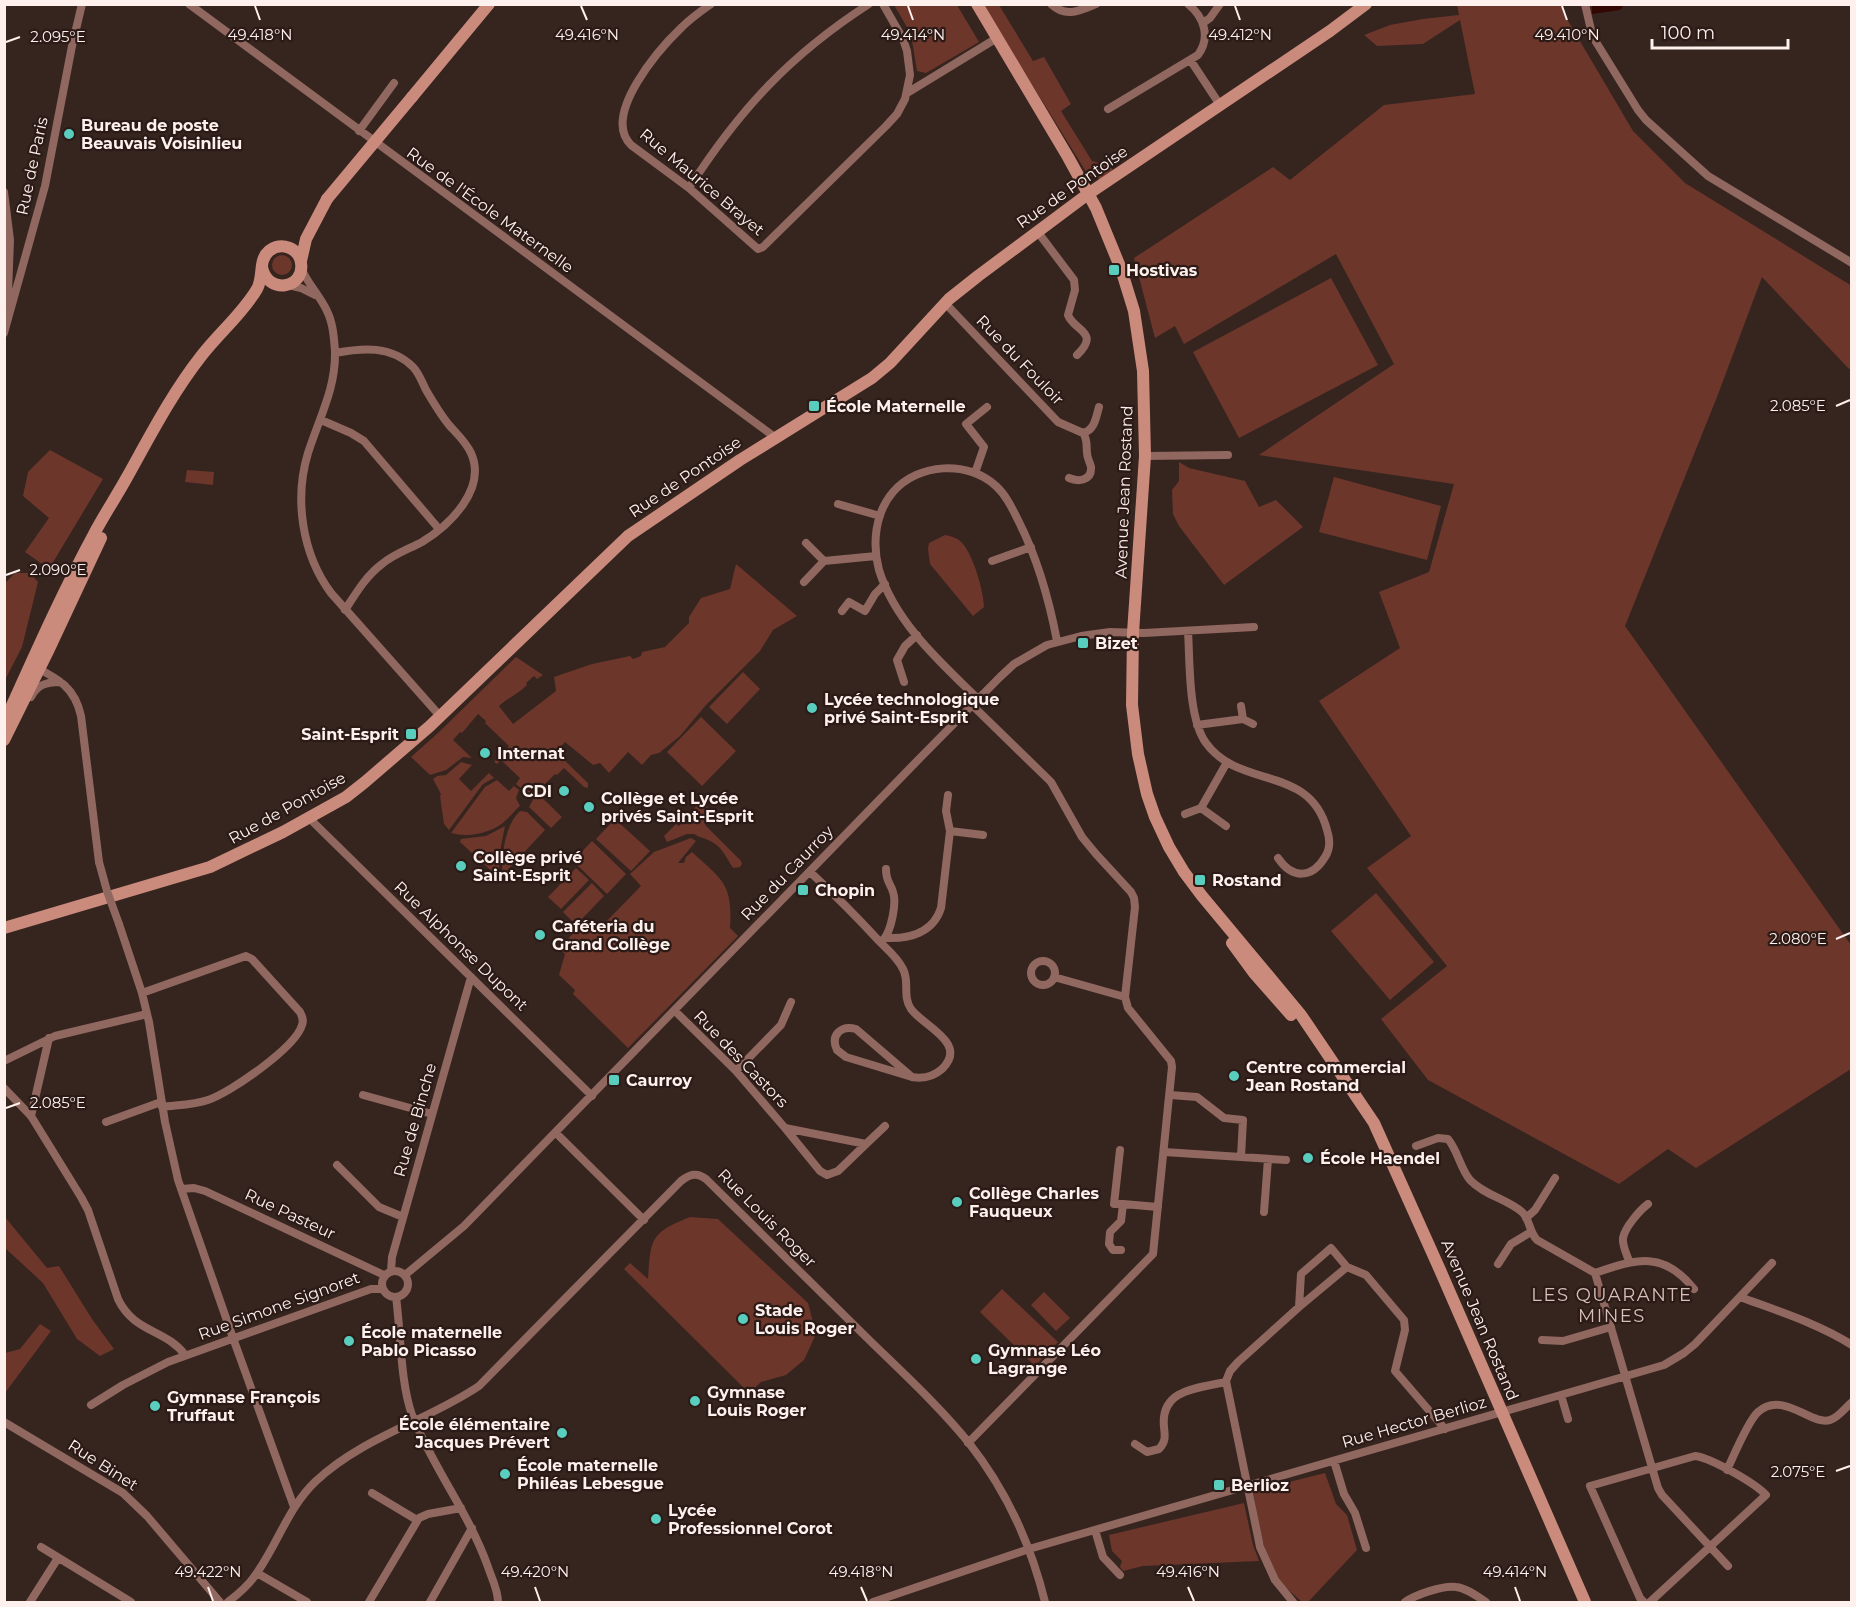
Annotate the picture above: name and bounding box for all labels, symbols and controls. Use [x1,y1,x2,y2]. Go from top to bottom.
scale bar [1652,12,1788,50]
text: 100 m [1661,22,1715,44]
text: 49.418°N [228,25,292,44]
text: 49.416°N [555,25,619,44]
text: 49.414°N [881,25,945,44]
text: 49.412°N [1208,25,1272,44]
text: 49.410°N [1534,25,1600,44]
text: 2.095°E [30,27,86,46]
street label: Rue de Paris [12,115,52,217]
place label: Bureau de poste Beauvais Voisinlieu [81,116,242,153]
street label: Rue Maurice Brayet [636,124,768,240]
marker: Bureau de poste Beauvais Voisinlieu [62,127,76,141]
street label: Rue de Pontoise [1013,142,1131,232]
street label: Rue de l'École Maternelle [403,143,577,277]
place label: Hostivas [1126,261,1198,280]
marker: Hostivas [1107,263,1121,277]
street label: Rue du Fouloir [972,311,1068,409]
text: 2.085°E [1770,396,1826,415]
place label: École Maternelle [826,397,966,416]
marker: École Maternelle [807,399,821,413]
street label: Avenue Jean Rostand [1111,405,1137,579]
street label: Rue de Pontoise [625,432,745,522]
text: 2.090°E [29,560,87,579]
place label: Bizet [1095,634,1138,653]
marker: Bizet [1076,636,1090,650]
place label: Lycée technologique privé Saint-Esprit [824,690,999,727]
marker: Lycée technologique privé Saint-Esprit [805,701,819,715]
place label: Saint-Esprit [301,725,399,744]
marker: Saint-Esprit [404,727,418,741]
place label: Internat [497,744,565,763]
marker: Internat [478,746,492,760]
street label: Rue de Pontoise [225,768,349,848]
place label: CDI [522,782,552,801]
marker: CDI [557,784,571,798]
place label: Collège et Lycée privés Saint-Esprit [601,789,754,826]
marker: Collège et Lycée privés Saint-Esprit [582,800,596,814]
street label: Rue du Caurroy [737,821,837,924]
place label: Collège privé Saint-Esprit [473,848,582,885]
marker: Collège privé Saint-Esprit [454,859,468,873]
place label: Rostand [1212,871,1281,890]
marker: Rostand [1193,873,1207,887]
street label: Rue Alphonse Dupont [390,877,532,1015]
place label: Chopin [815,881,875,900]
marker: Chopin [796,883,810,897]
place label: Caféteria du Grand Collège [552,917,670,954]
marker: Caféteria du Grand Collège [533,928,547,942]
text: 2.080°E [1769,929,1827,948]
street label: Rue des Castors [690,1007,792,1112]
place label: Centre commercial Jean Rostand [1245,1058,1406,1095]
street label: Rue de Binche [390,1061,440,1179]
marker: Centre commercial Jean Rostand [1227,1069,1241,1083]
place label: Caurroy [626,1071,692,1090]
marker: Caurroy [607,1073,621,1087]
text: 2.085°E [30,1093,86,1112]
place label: École Haendel [1320,1149,1440,1168]
marker: École Haendel [1301,1151,1315,1165]
street label: Rue Louis Roger [714,1165,820,1271]
place label: Collège Charles Fauqueux [969,1184,1100,1221]
street label: Rue Pasteur [242,1185,338,1243]
marker: Collège Charles Fauqueux [950,1195,964,1209]
street label: Avenue Jean Rostand [1437,1237,1523,1403]
street label: Rue Simone Signoret [196,1268,363,1344]
district label: LES QUARANTE MINES [1531,1284,1693,1327]
place label: Stade Louis Roger [755,1301,854,1338]
marker: Stade Louis Roger [736,1312,750,1326]
place label: École maternelle Pablo Picasso [361,1323,502,1360]
marker: École maternelle Pablo Picasso [342,1334,356,1348]
place label: Gymnase Léo Lagrange [988,1341,1101,1378]
marker: Gymnase Léo Lagrange [969,1352,983,1366]
place label: Gymnase Louis Roger [707,1383,806,1420]
place label: Gymnase François Truffaut [167,1388,321,1425]
street label: Rue Hector Berlioz [1340,1392,1488,1452]
marker: Gymnase Louis Roger [688,1394,702,1408]
marker: Gymnase François Truffaut [148,1399,162,1413]
place label: École élémentaire Jacques Prévert [399,1415,550,1452]
marker: École élémentaire Jacques Prévert [555,1426,569,1440]
street label: Rue Binet [64,1435,142,1495]
place label: École maternelle Philéas Lebesgue [517,1456,664,1493]
text: 2.075°E [1771,1462,1825,1481]
marker: École maternelle Philéas Lebesgue [498,1467,512,1481]
place label: Berlioz [1231,1476,1289,1495]
marker: Berlioz [1212,1478,1226,1492]
place label: Lycée Professionnel Corot [668,1501,833,1538]
marker: Lycée Professionnel Corot [649,1512,663,1526]
text: 49.422°N [174,1562,242,1581]
text: 49.420°N [501,1562,569,1581]
text: 49.418°N [829,1562,893,1581]
text: 49.416°N [1156,1562,1220,1581]
text: 49.414°N [1483,1562,1547,1581]

